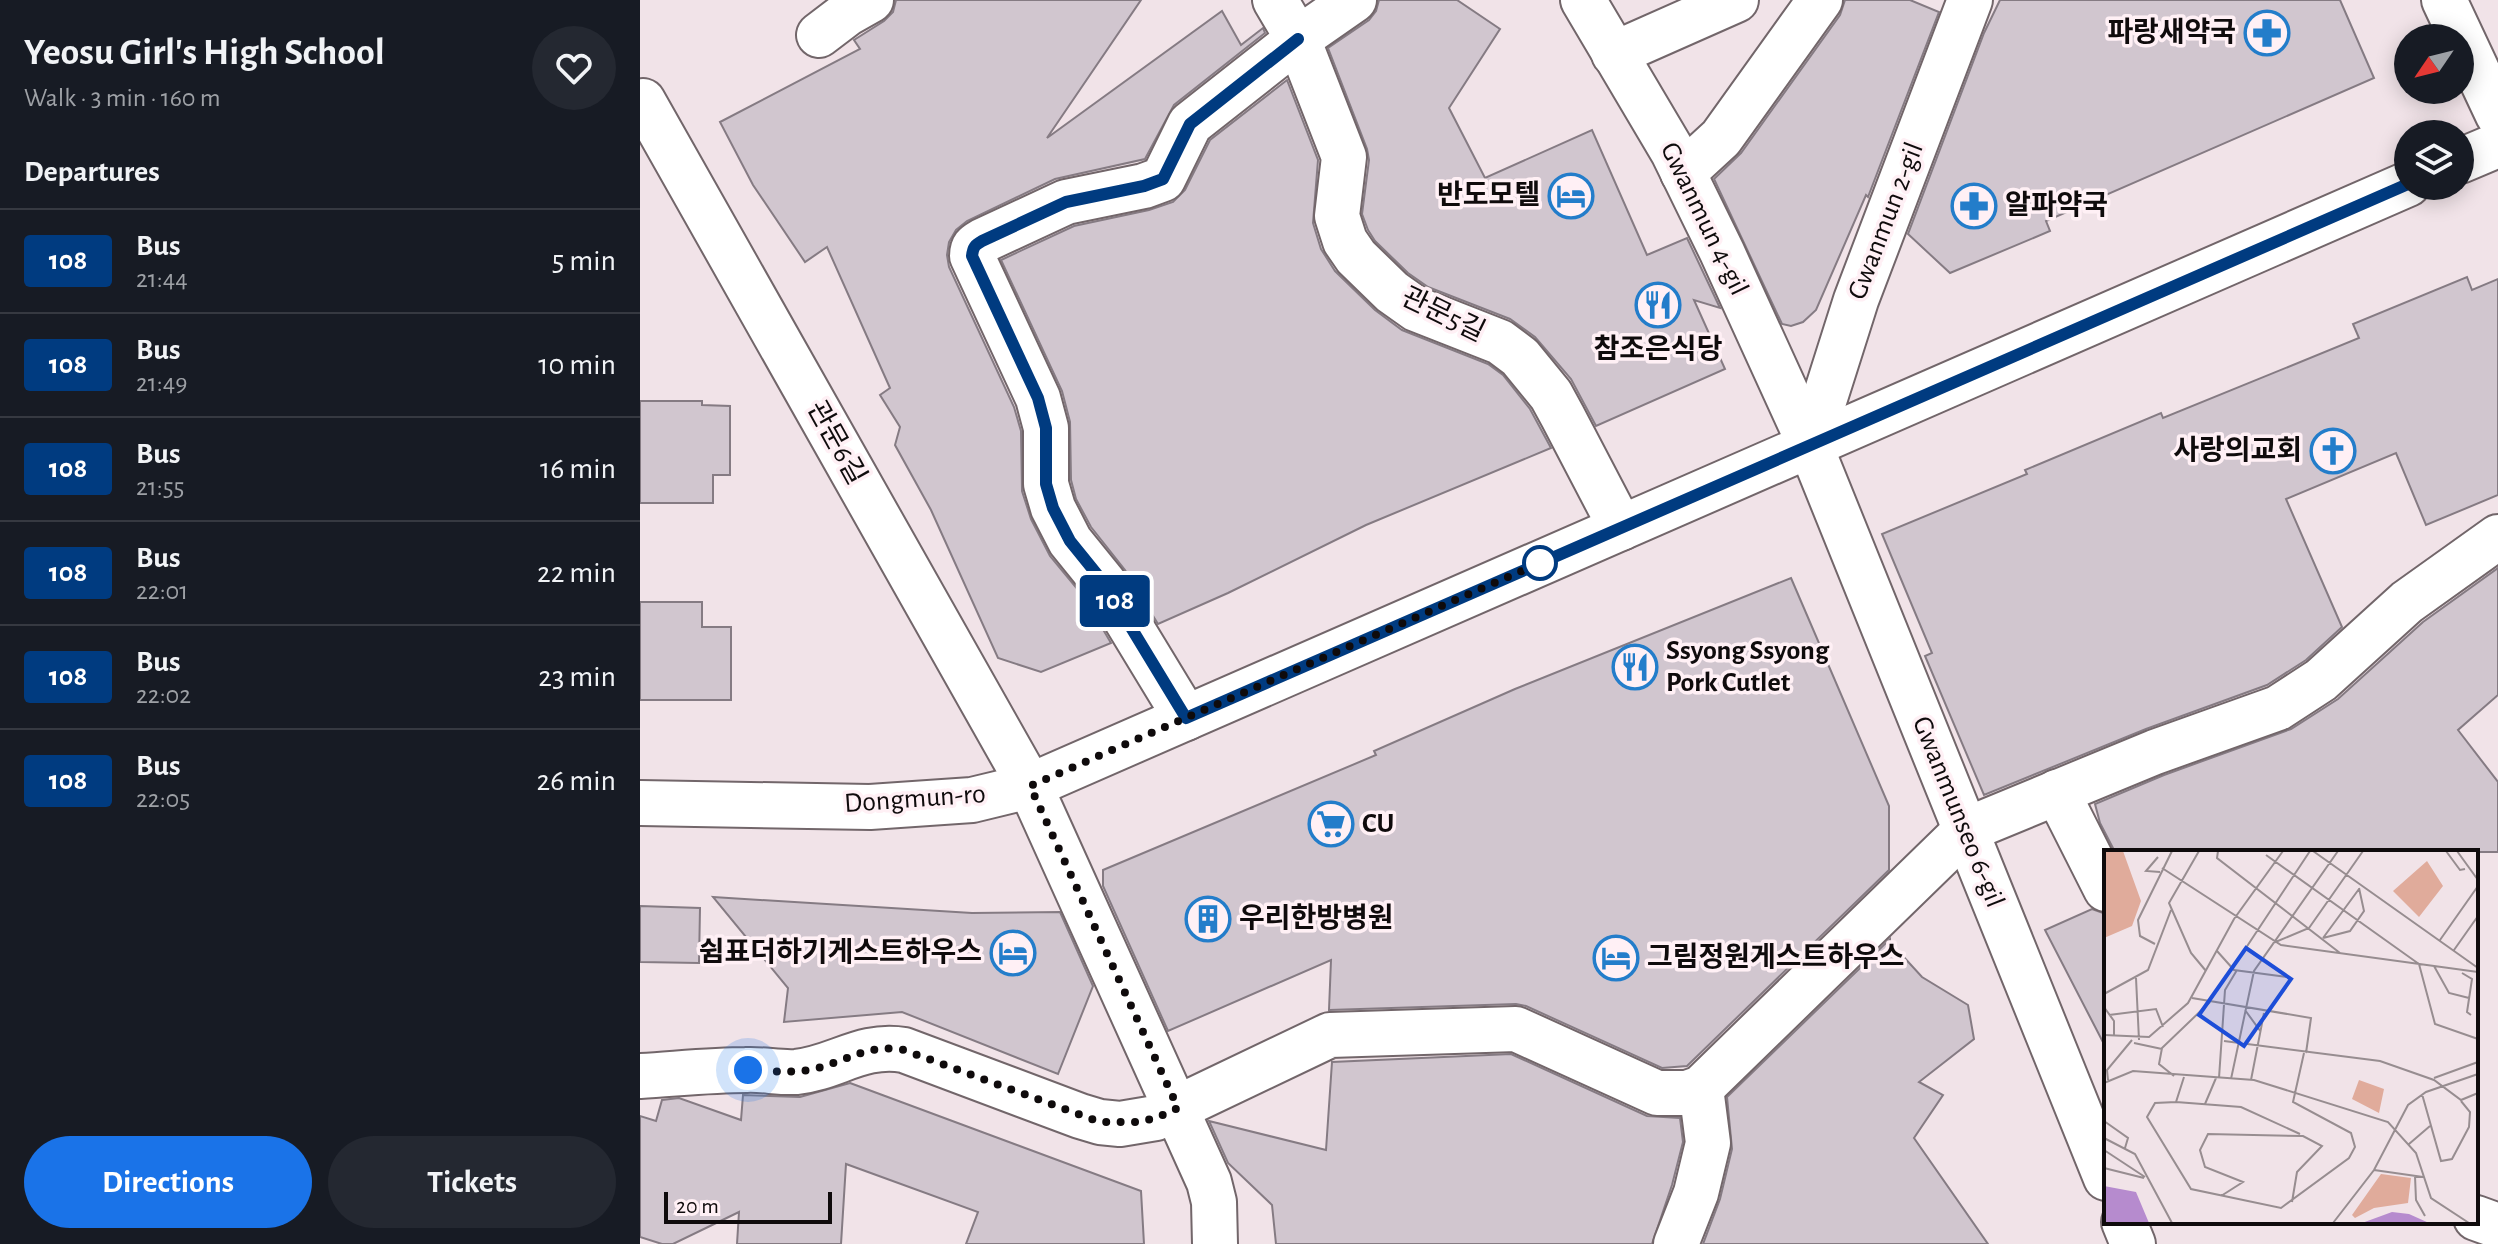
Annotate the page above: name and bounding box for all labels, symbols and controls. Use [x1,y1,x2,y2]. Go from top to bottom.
pharmacy icon: 파랑새약국 [2243,9,2291,57]
place label: 파랑새약국 [2107,17,2236,47]
north arrow [2394,24,2474,104]
map controls [2394,24,2474,200]
button: heart [532,26,616,110]
text: Yeosu Girl's High School [24,34,385,72]
text: Walk · 3 min · 160 m [24,85,221,111]
button: layers [2394,120,2474,200]
street label: Gwanmun 4-gil [1655,138,1753,300]
street label: Gwanmun 2-gil [1843,139,1929,303]
text: Departures [24,157,160,187]
hotel icon: 반도모텔 [1547,172,1595,220]
place label: 반도모텔 [1437,180,1540,210]
pharmacy icon: 알파약국 [1950,182,1998,230]
place label: 알파약국 [2005,190,2108,220]
text: Bus [136,231,181,261]
text: 5 min [552,246,616,276]
text: 108 [49,247,87,275]
text: 21:44 [136,266,188,292]
street label: 관문5길 [1397,281,1490,347]
restaurant icon: 참조은식당 [1634,281,1682,329]
place label: 참조은식당 [1594,334,1722,364]
text: Bus [136,335,181,365]
text: 10 min [538,350,616,380]
text: 108 [49,351,87,379]
text: 21:49 [136,370,187,396]
street label: 관문6길 [802,396,872,489]
church icon: 사랑의교회 [2309,427,2357,475]
place label: 사랑의교회 [2173,435,2302,465]
text: Bus [136,439,181,469]
text: 16 min [540,454,616,484]
text: 108 [49,455,87,483]
text: 21:55 [136,474,184,500]
text: Bus [136,543,181,573]
unlabelled marker [1523,546,1557,580]
text: 22 min [537,558,616,588]
text: 108 [49,559,87,587]
line badge: 108 [1069,575,1161,627]
text: 22:01 [136,578,188,604]
text: 108 [1096,587,1134,615]
place label: Ssyong Ssyong Pork Cutlet [1666,637,1830,697]
restaurant icon: Ssyong Ssyong Pork Cutlet [1611,643,1659,691]
text: Bus [136,647,181,677]
text: 23 min [538,662,616,692]
text: 108 [49,663,87,691]
text: 22:02 [136,682,191,708]
street label: Gwanmunseo 6-gil [1907,713,2009,911]
text: Bus [136,751,181,781]
text: 26 min [537,766,616,796]
text: 108 [49,767,87,795]
street label: Dongmun-ro [843,780,987,818]
text: 22:05 [136,786,190,812]
supermarket icon: CU [1307,800,1355,848]
place label: CU [1362,810,1394,838]
inset map [2104,850,2478,1224]
building icon: 우리한방병원 [1184,895,1232,943]
place label: 우리한방병원 [1239,903,1394,933]
hotel icon: 쉼표더하기게스트하우스 [989,929,1037,977]
hotel icon: 그림정원게스트하우스 [1592,934,1640,982]
place label: 쉼표더하기게스트하우스 [699,937,982,967]
place label: 그림정원게스트하우스 [1647,942,1905,972]
your location [728,1050,768,1090]
button: Directions [24,1136,312,1228]
button: Tickets [328,1136,616,1228]
scale bar [664,1188,832,1224]
text: 20 m [676,1195,719,1217]

